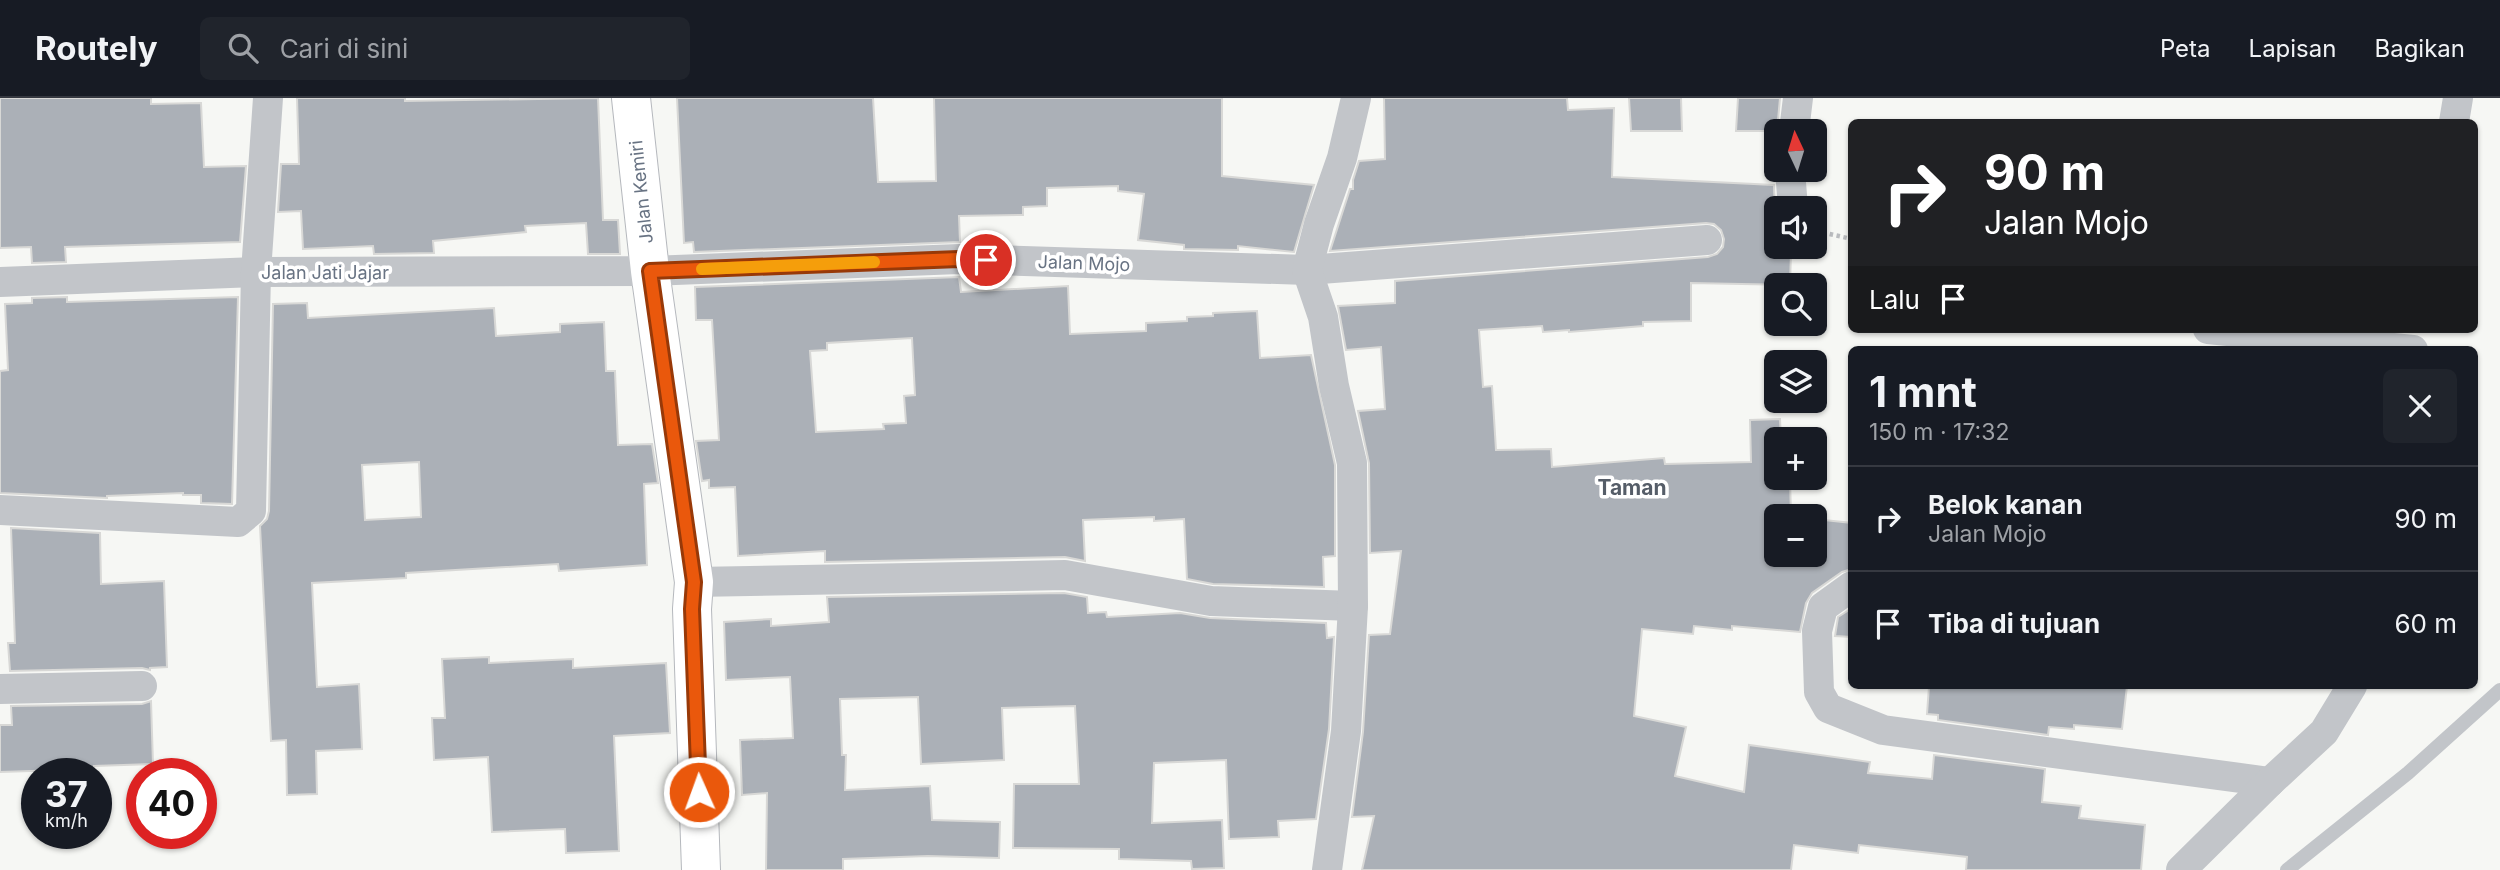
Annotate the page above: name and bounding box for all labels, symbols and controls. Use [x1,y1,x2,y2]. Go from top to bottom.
search box [200,17,690,80]
text: Routely [35,28,158,68]
icon: search [224,29,262,67]
text: Cari di sini [280,33,408,64]
text: Peta [2160,34,2211,63]
text: Lapisan [2249,34,2336,63]
text: Bagikan [2374,34,2465,63]
north arrow [1764,119,1827,182]
map controls [1764,119,1827,567]
street label: Jalan Kemiri [625,139,657,245]
text: 90 m [1984,143,2105,202]
icon: right [1869,147,1960,238]
button: sound [1764,196,1827,259]
text: Jalan Mojo [1984,203,2149,242]
pin [956,230,1016,290]
icon: arrive [967,241,1005,279]
street label: Jalan Mojo [1037,251,1131,275]
street label: Jalan Jati Jajar [261,262,389,283]
button: search [1764,273,1827,336]
icon: arrive [1934,280,1972,318]
text: Lalu [1869,284,1920,315]
button: layers [1764,350,1827,413]
text: 1 mnt [1869,366,1977,417]
button: close [2383,369,2457,443]
text: 150 m · 17:32 [1869,418,2009,446]
button: + [1764,427,1827,490]
district label: Taman [1597,475,1667,500]
text: Belok kanan [1928,489,2083,520]
icon: right [1869,500,1907,538]
text: 90 m [2394,503,2457,534]
button: − [1764,504,1827,567]
text: Jalan Mojo [1928,520,2047,548]
icon: arrive [1869,605,1907,643]
text: Tiba di tujuan [1928,608,2100,639]
text: 60 m [2394,608,2457,639]
position arrow [662,755,736,829]
speed limit sign: 40 [126,758,217,849]
text: 37 [45,773,88,815]
text: km/h [45,810,88,831]

